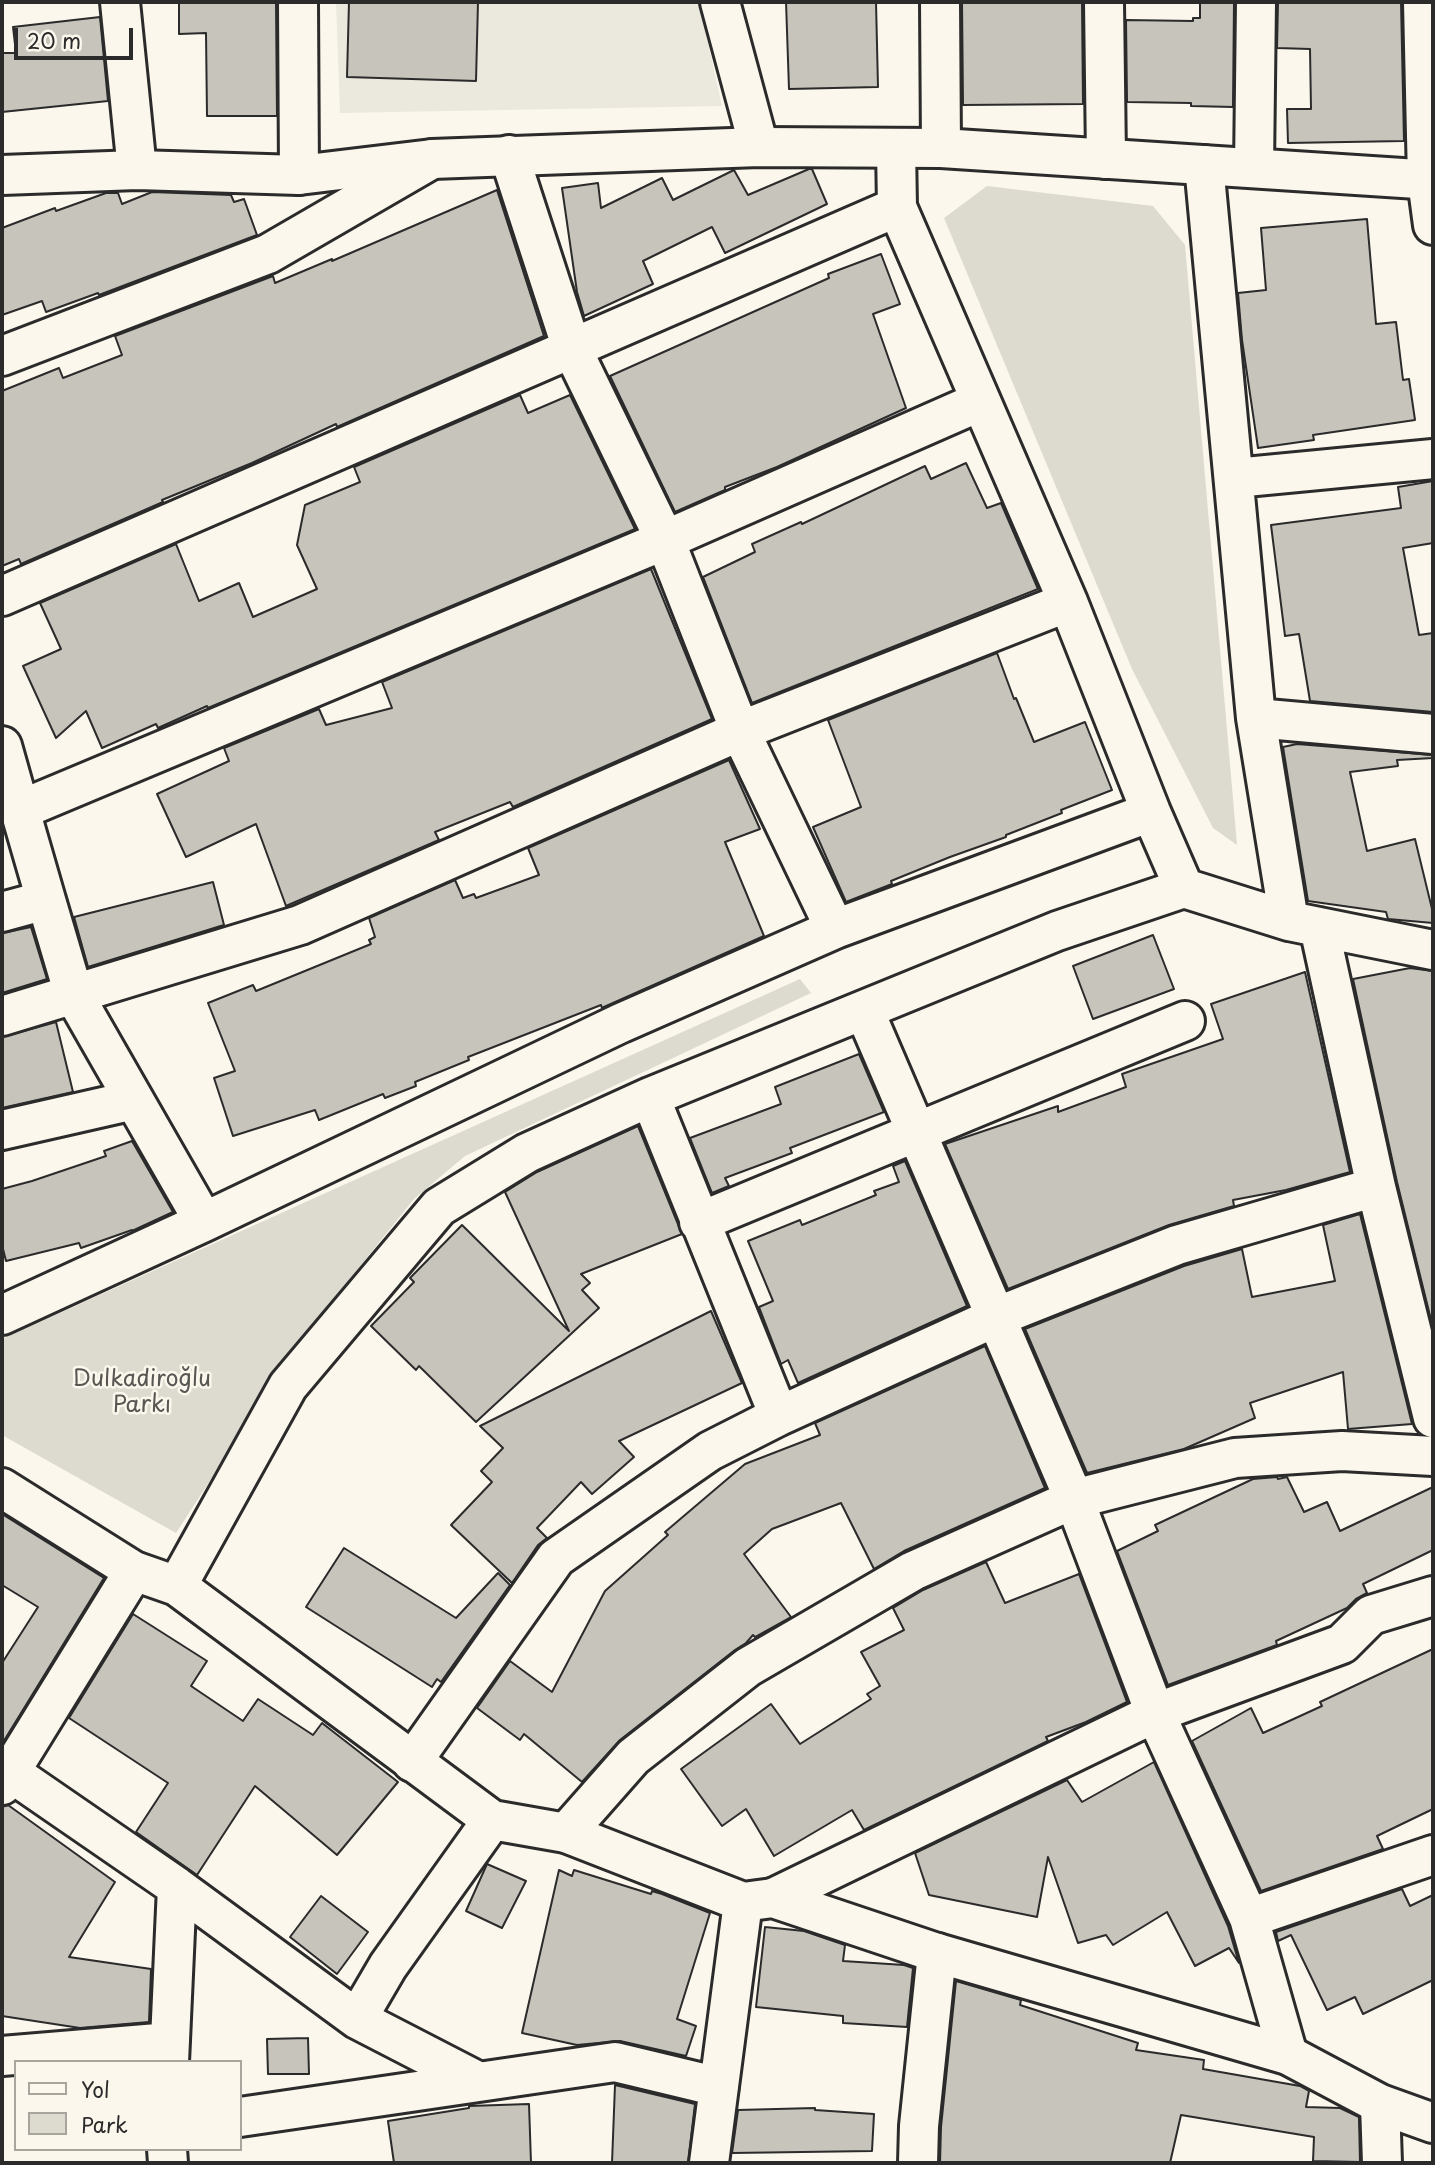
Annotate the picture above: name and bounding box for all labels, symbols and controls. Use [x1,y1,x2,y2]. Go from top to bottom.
scale bar [18,14,136,58]
text: 20 m [27,24,81,56]
park label: Dulkadiroğlu Parkı [73,1366,211,1420]
legend [14,2060,242,2151]
text: Yol [81,2073,110,2105]
text: Park [81,2108,128,2140]

